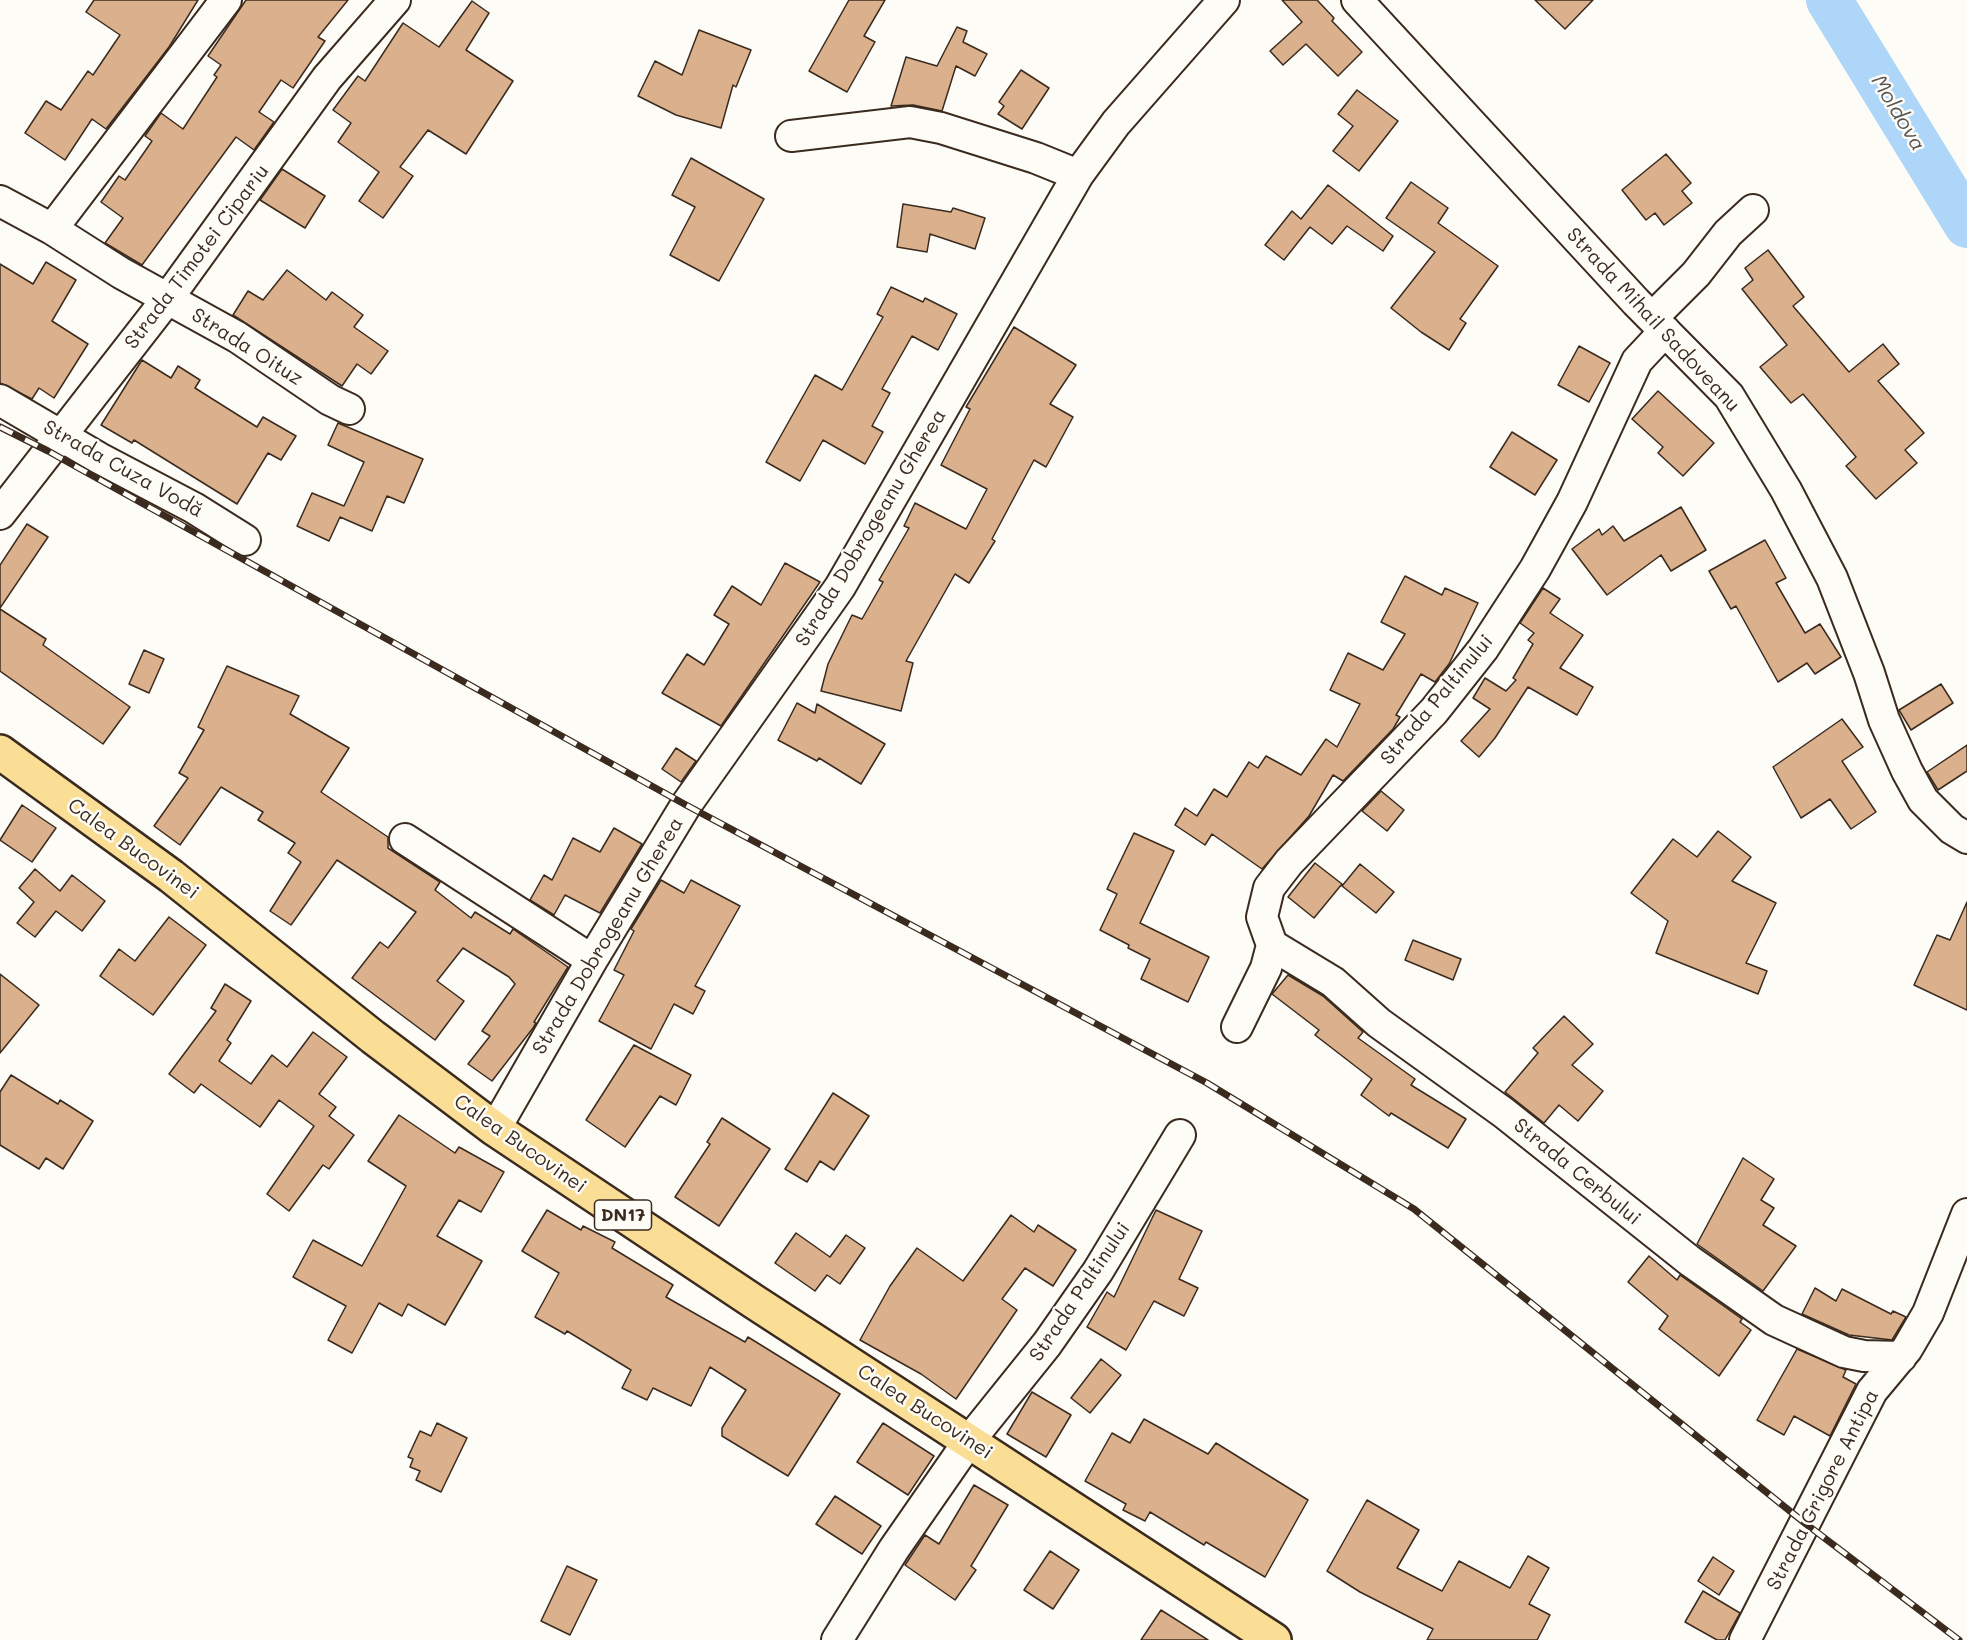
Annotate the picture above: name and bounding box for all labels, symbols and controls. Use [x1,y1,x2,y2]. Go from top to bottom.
water label: Moldova [1865,70,1931,156]
street label: Strada Timotei Cipariu [120,160,274,354]
street label: Strada Mihail Sadoveanu [1561,223,1745,417]
street label: Strada Oituz [187,303,307,391]
street label: Strada Dobrogeanu Gherea [791,405,951,651]
street label: Strada Cuza Vodă [39,415,207,523]
street label: Strada Paltinului [1375,630,1499,770]
street label: Calea Bucovinei [63,793,203,905]
street label: Strada Dobrogeanu Gherea [528,813,688,1059]
street label: Calea Bucovinei [449,1089,591,1199]
street label: Strada Cerbului [1509,1113,1645,1231]
road number: DN17 [594,1200,652,1230]
street label: Strada Paltinului [1025,1218,1135,1366]
street label: Calea Bucovinei [853,1359,997,1465]
street label: Strada Grigore Antipa [1762,1386,1884,1594]

